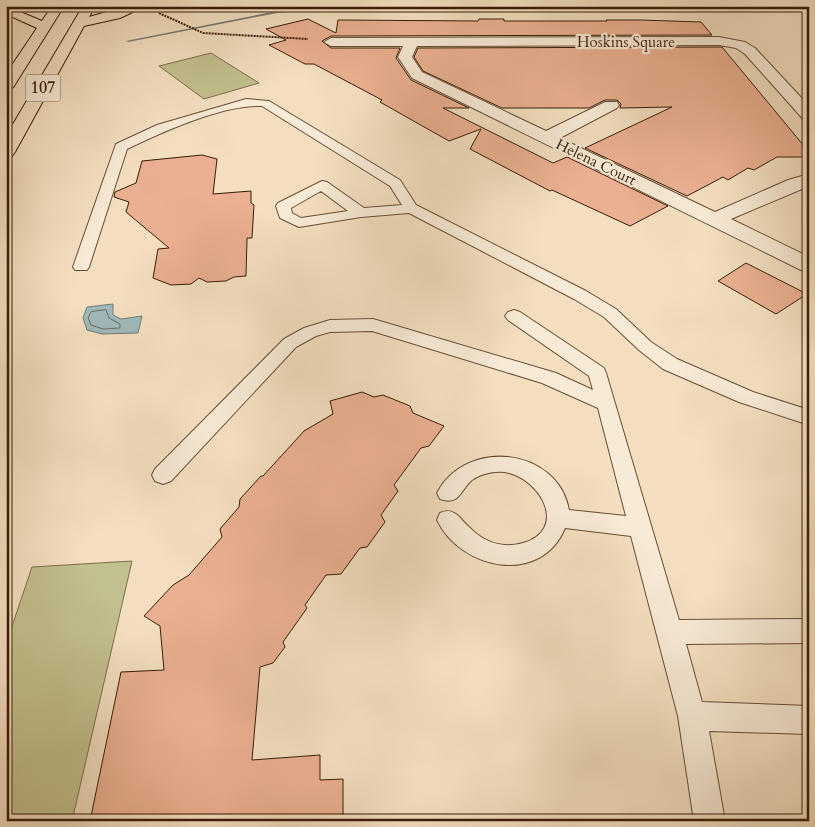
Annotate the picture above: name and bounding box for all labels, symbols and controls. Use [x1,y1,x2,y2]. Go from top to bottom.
street label: Hoskins Square [577,32,675,52]
road number: 107 [26,75,60,102]
street label: Helena Court [552,134,640,190]

